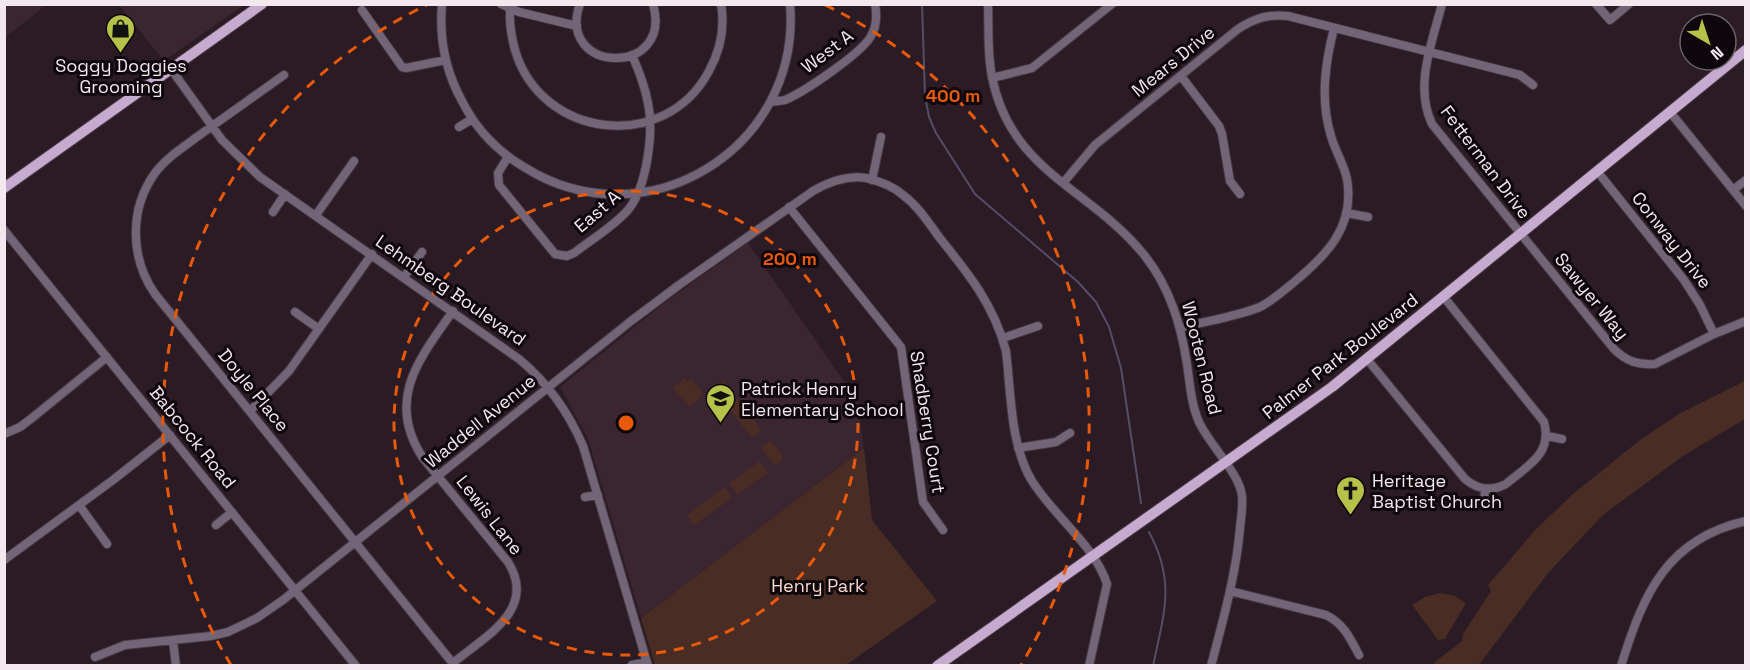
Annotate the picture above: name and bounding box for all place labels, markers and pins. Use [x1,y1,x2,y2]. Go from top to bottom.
shop icon: Soggy Doggies Grooming [105,12,137,54]
place label: Soggy Doggies Grooming [55,54,187,98]
place label: Patrick Henry Elementary School [741,377,904,421]
school or university icon: Patrick Henry Elementary School [704,382,736,424]
centre of rings [616,413,636,433]
place label: Heritage Baptist Church [1372,469,1502,513]
church icon: Heritage Baptist Church [1335,474,1367,516]

